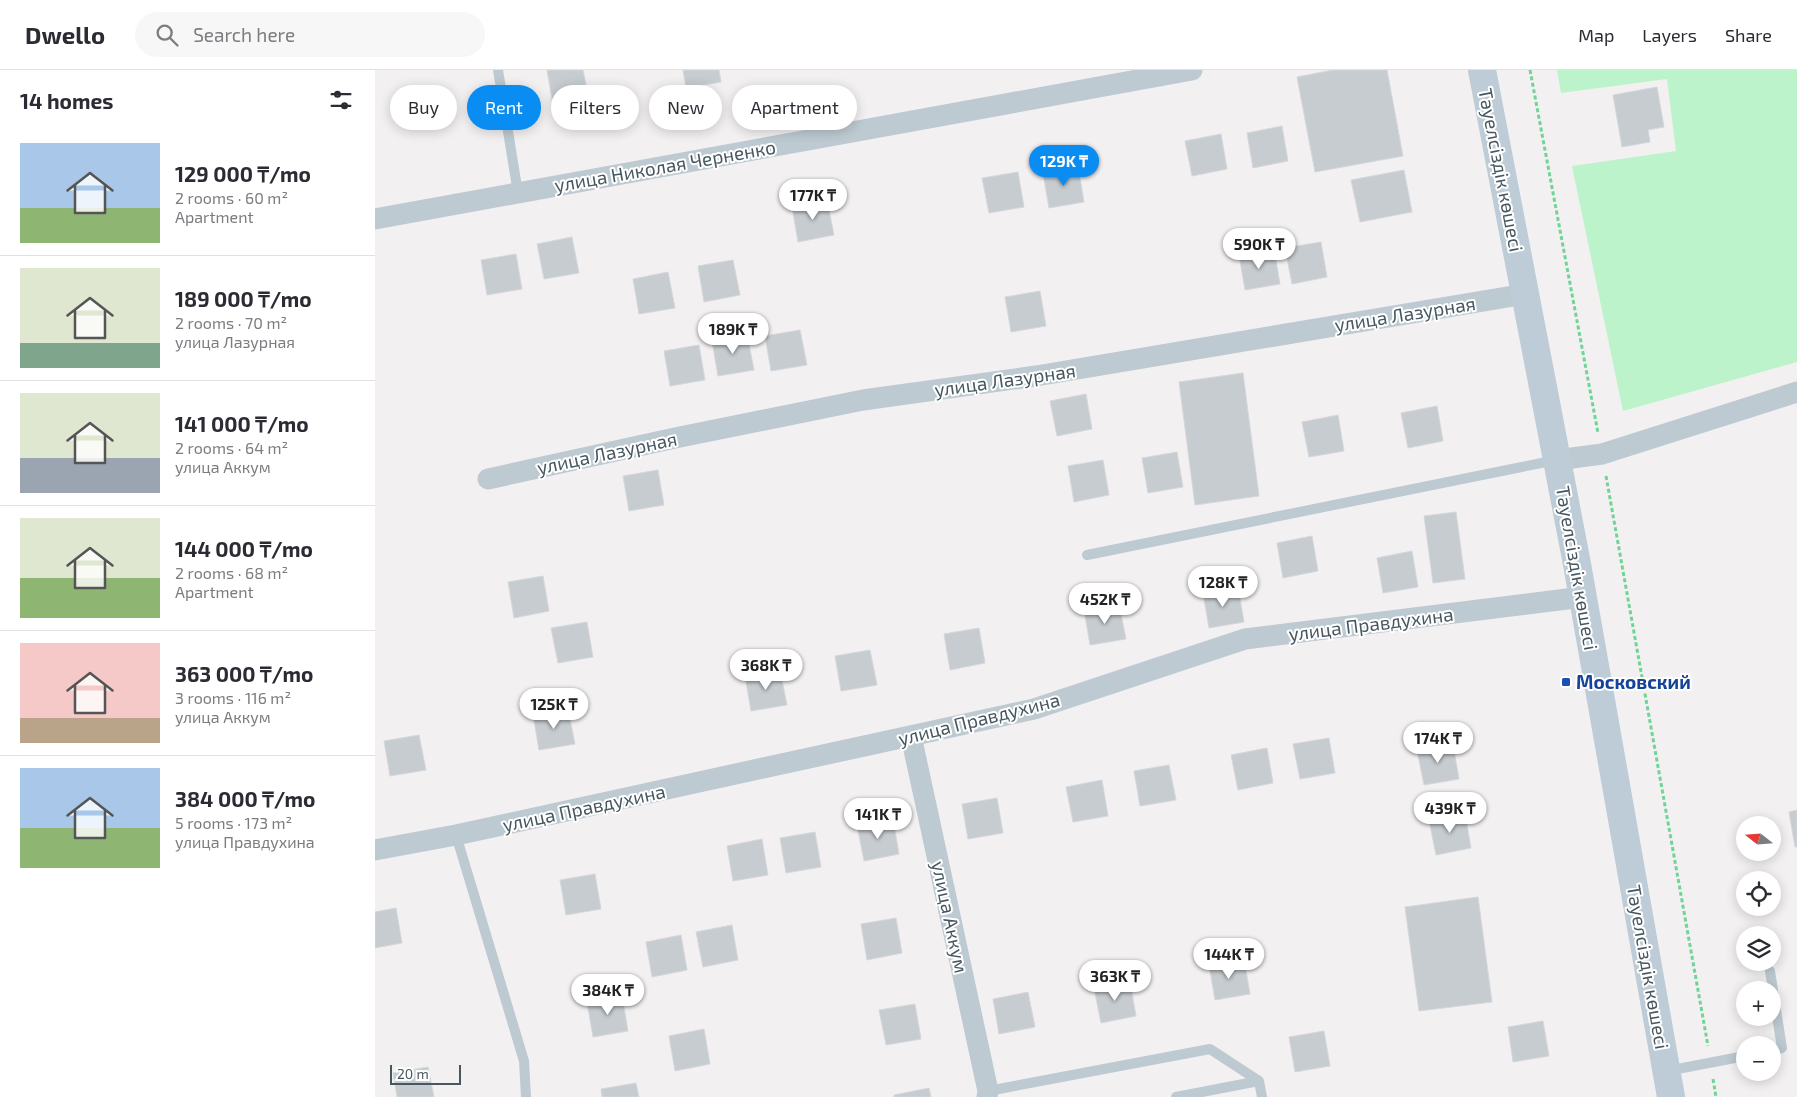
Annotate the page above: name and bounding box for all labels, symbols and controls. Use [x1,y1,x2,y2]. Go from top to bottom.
search box [135,12,485,57]
text: Dwello [25,20,105,49]
icon: search [153,21,181,49]
text: Search here [193,23,295,46]
text: Map [1578,24,1614,46]
text: Layers [1642,24,1697,46]
text: Share [1725,24,1772,46]
chip: Buy [390,85,457,130]
chip: Rent [467,85,541,130]
chip: Filters [551,85,639,130]
chip: New [649,85,722,130]
chip: Apartment [732,85,857,130]
icon: filters [327,86,355,114]
street label: Тәуелсіздік көшесі [1473,86,1529,254]
text: 14 homes [20,88,114,113]
street label: улица Николая Черненко [553,135,777,197]
pin: 129K ₸ [1023,144,1105,187]
text: 129K ₸ [1040,151,1088,170]
text: 129 000 ₸/mo [175,161,311,186]
icon: home [60,163,120,223]
pin: 177K ₸ [772,178,854,221]
text: 177K ₸ [790,185,836,204]
text: 2 rooms · 60 m² [175,188,288,207]
text: Apartment [175,207,254,226]
pin: 590K ₸ [1218,228,1300,270]
text: 590K ₸ [1234,234,1284,253]
text: 189 000 ₸/mo [175,286,312,311]
icon: home [60,288,120,348]
street label: улица Лазурная [1333,291,1477,337]
pin: 189K ₸ [692,312,774,355]
text: 2 rooms · 70 m² [175,313,287,332]
text: 189K ₸ [709,319,757,338]
text: улица Лазурная [175,332,295,351]
street label: улица Лазурная [933,358,1077,402]
text: 141 000 ₸/mo [175,411,309,436]
icon: home [60,413,120,473]
street label: улица Лазурная [535,426,679,480]
text: 2 rooms · 64 m² [175,438,288,457]
text: улица Аккум [175,457,271,476]
street label: Тәуелсіздік көшесі [1551,484,1603,652]
text: 144 000 ₸/mo [175,536,313,561]
icon: home [60,538,120,598]
text: 2 rooms · 68 m² [175,563,288,582]
pin: 128K ₸ [1182,566,1264,608]
text: 128K ₸ [1199,572,1247,591]
text: Apartment [175,582,254,601]
pin: 452K ₸ [1064,582,1146,625]
text: 452K ₸ [1080,589,1130,608]
street label: улица Правдухина [1287,602,1455,646]
pin: 368K ₸ [725,648,807,691]
text: 368K ₸ [741,655,791,674]
text: 363 000 ₸/mo [175,661,313,686]
icon: home [60,663,120,723]
place label: Московский [1576,670,1691,693]
marker: Московский [1560,676,1572,688]
street label: улица Правдухина [896,687,1062,751]
text: 3 rooms · 116 m² [175,688,291,707]
pin: 125K ₸ [513,688,595,730]
text: 125K ₸ [530,694,578,713]
text: улица Аккум [175,707,271,726]
pin: 174K ₸ [1397,722,1479,764]
text: 174K ₸ [1414,728,1462,747]
street label: улица Правдухина [500,779,668,837]
text: 384 000 ₸/mo [175,786,315,811]
icon: home [60,788,120,848]
pin: 439K ₸ [1409,792,1491,834]
pin: 141K ₸ [837,798,919,840]
text: 439K ₸ [1425,798,1475,817]
text: 141K ₸ [855,804,901,823]
text: 5 rooms · 173 m² [175,813,292,832]
north arrow [1736,816,1781,861]
map controls [1736,816,1781,1081]
text: улица Правдухина [175,832,315,851]
street label: улица Аккум [926,859,974,975]
button: locate [1736,871,1781,916]
street label: Тәуелсіздік көшесі [1622,883,1674,1051]
button: layers [1736,926,1781,971]
pin: 144K ₸ [1188,938,1270,980]
text: 144K ₸ [1204,944,1254,963]
pin: 363K ₸ [1074,960,1156,1002]
text: 363K ₸ [1090,966,1140,985]
pin: 384K ₸ [567,974,649,1016]
text: 384K ₸ [582,980,634,999]
button: + [1736,981,1781,1026]
button: − [1736,1036,1781,1081]
scale bar [390,1062,461,1085]
text: 20 m [397,1065,429,1082]

